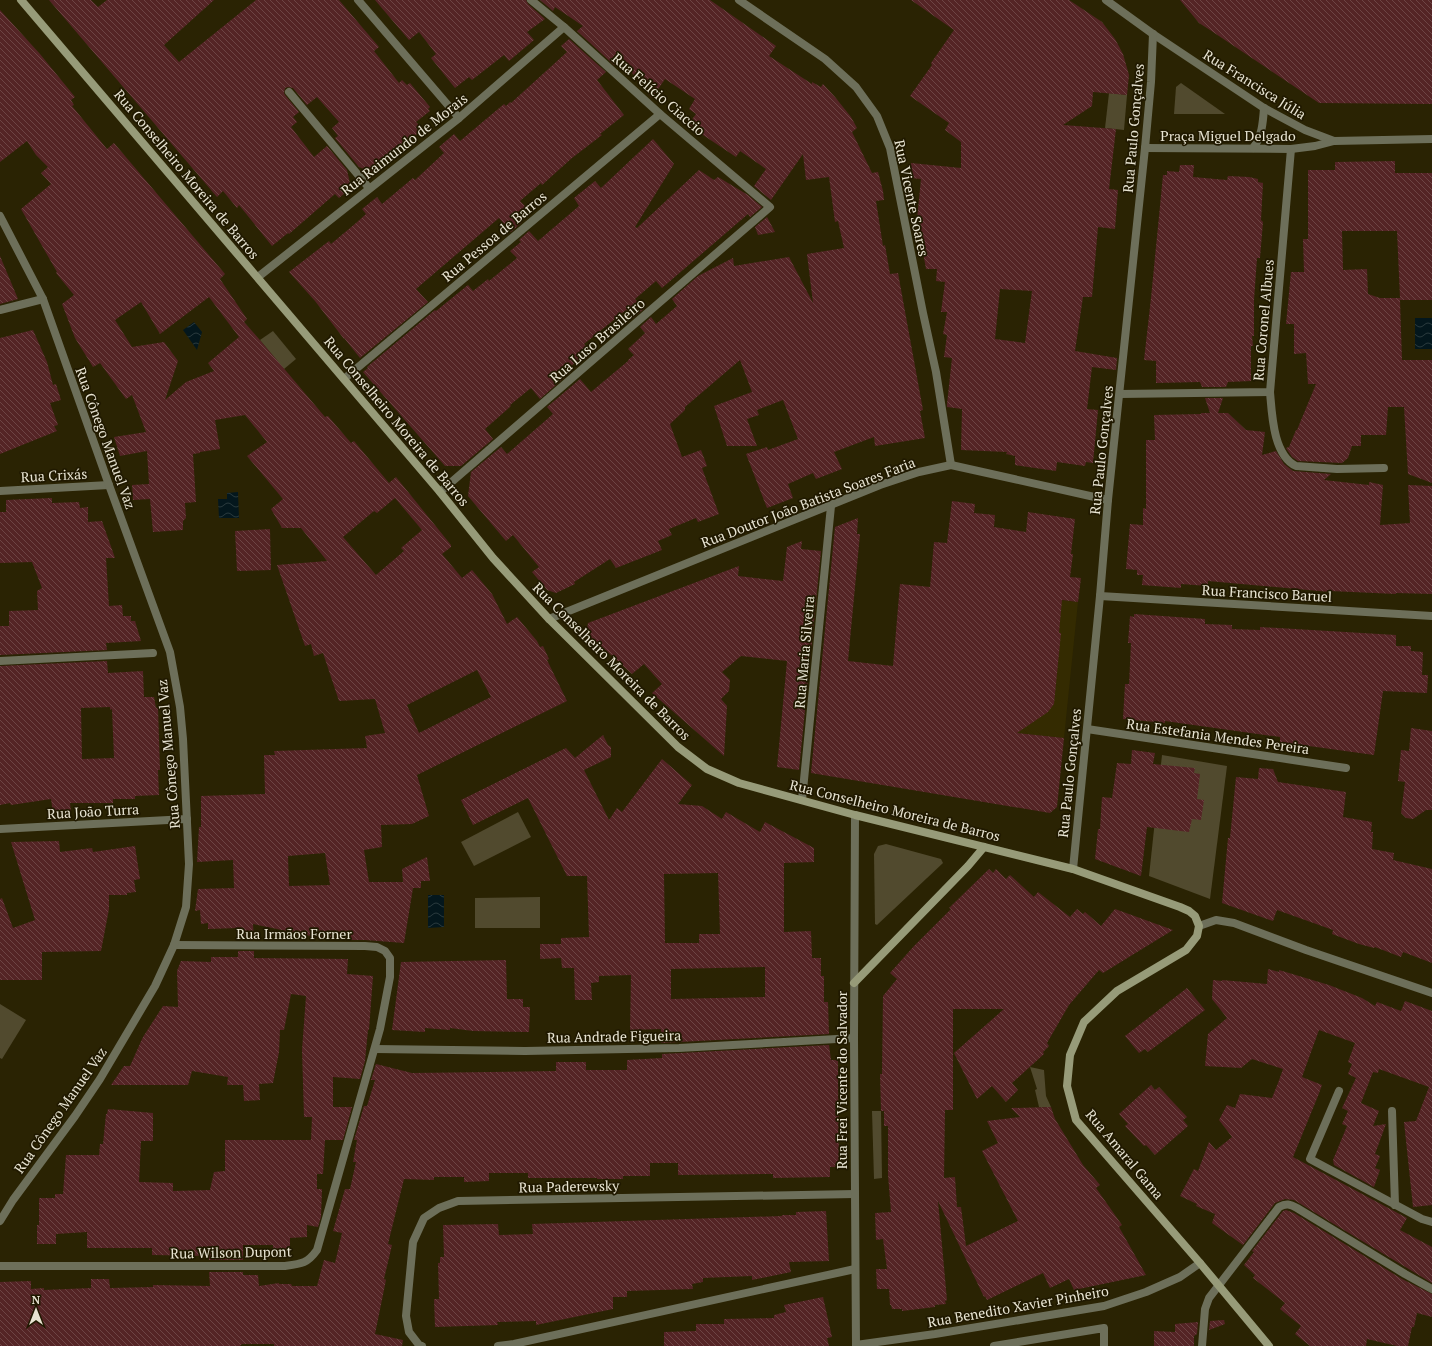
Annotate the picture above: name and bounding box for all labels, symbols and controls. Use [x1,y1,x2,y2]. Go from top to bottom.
street label: Rua Francisca Júlia [1200,45,1310,123]
street label: Rua Felício Ciaccio [608,48,710,140]
street label: Rua Paulo Gonçalves [1118,63,1148,193]
street label: Rua Conselheiro Moreira de Barros [110,85,264,263]
street label: Rua Raimundo de Morais [337,89,471,199]
street label: Praça Miguel Delgado [1160,126,1296,145]
street label: Rua Vicente Soares [890,138,934,258]
street label: Rua Pessoa de Barros [438,187,550,285]
street label: Rua Coronel Albues [1248,258,1278,382]
street label: Rua Luso Brasileiro [545,293,649,387]
street label: Rua Conselheiro Moreira de Barros [320,332,474,510]
street label: Rua Cônego Manuel Vaz [71,364,141,512]
street label: Rua Paulo Gonçalves [1085,385,1117,515]
street label: Rua Doutor João Batista Soares Faria [698,452,918,552]
street label: Rua Crixás [20,464,88,486]
street label: Rua Conselheiro Moreira de Barros [529,578,695,744]
street label: Rua Francisco Baruel [1201,580,1333,606]
street label: Rua Maria Silveira [790,595,818,709]
street label: Rua Cônego Manuel Vaz [152,678,184,829]
street label: Rua Paulo Gonçalves [1053,708,1085,838]
street label: Rua Estefania Mendes Pereira [1125,714,1311,758]
street label: Rua Conselheiro Moreira de Barros [788,775,1002,845]
street label: Rua João Turra [46,799,140,823]
street label: Rua Irmãos Forner [236,924,352,943]
street label: Rua Frei Vicente do Salvador [832,990,851,1169]
street label: Rua Andrade Figueira [547,1025,681,1047]
street label: Rua Cônego Manuel Vaz [9,1043,111,1177]
street label: Rua Amaral Gama [1082,1105,1168,1203]
street label: Rua Paderewsky [519,1176,620,1196]
street label: Rua Wilson Dupont [170,1241,293,1263]
street label: Rua Benedito Xavier Pinheiro [926,1281,1110,1331]
north arrow [16,1290,56,1330]
text: N [32,1293,41,1307]

